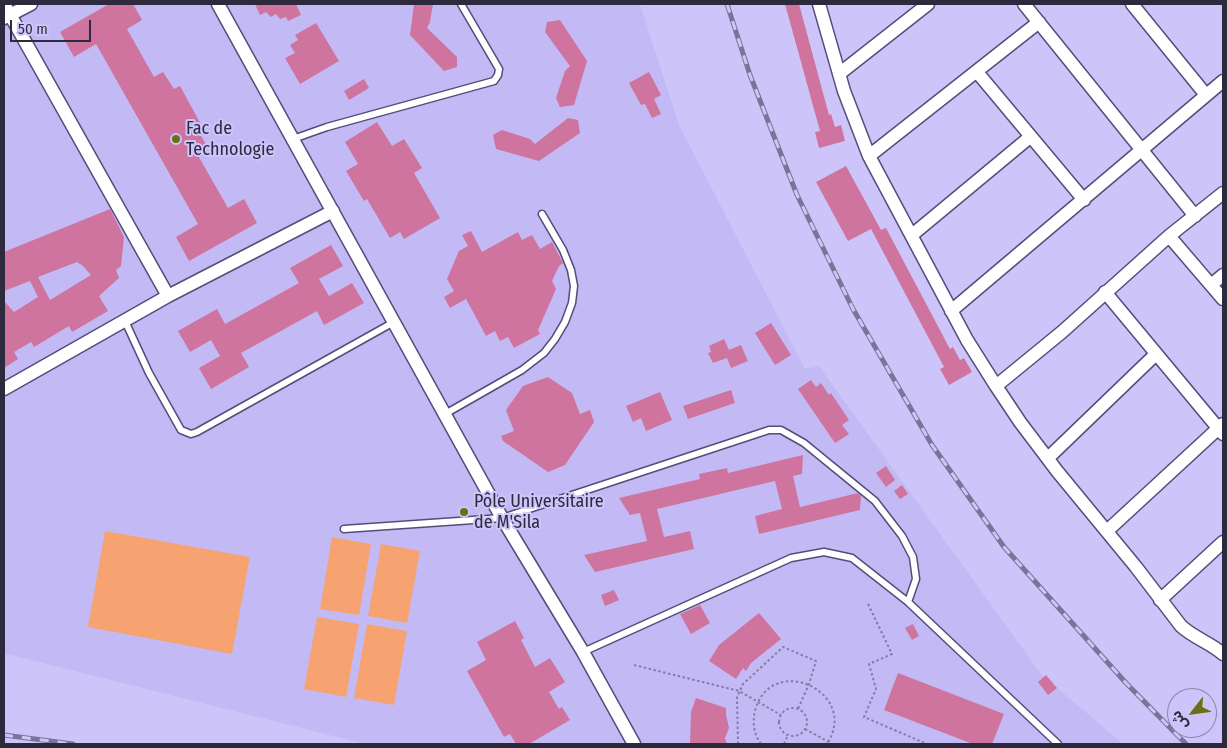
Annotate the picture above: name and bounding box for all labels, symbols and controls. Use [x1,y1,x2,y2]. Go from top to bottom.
scale bar [12,10,94,42]
text: 50 m [18,20,48,38]
place label: Fac de Technologie [186,118,274,160]
marker: Fac de Technologie [170,133,182,145]
place label: Pôle Universitaire de M'Sila [474,491,604,534]
marker: Pôle Universitaire de M'Sila [458,506,470,518]
north arrow [1167,688,1217,738]
text: ش [1167,708,1192,733]

